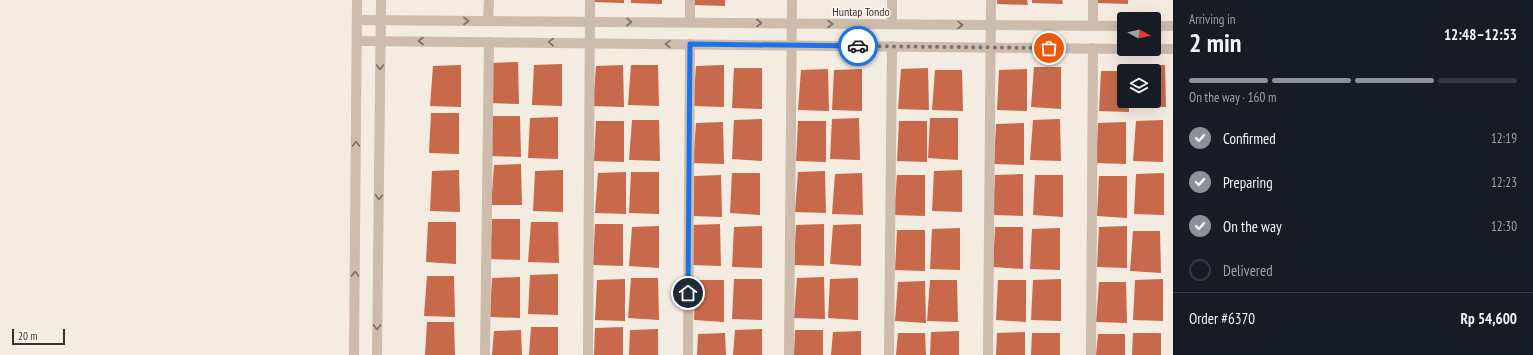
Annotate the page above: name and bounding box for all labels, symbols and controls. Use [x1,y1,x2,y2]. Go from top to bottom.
street label: Huntap Tondo [832,4,890,19]
text: Arriving in [1189,11,1236,28]
north arrow [1117,12,1161,56]
map controls [1117,12,1161,108]
one-way arrow [463,17,469,25]
one-way arrow [626,18,632,26]
one-way arrow [756,19,762,27]
one-way arrow [827,20,833,28]
one-way arrow [957,20,963,29]
text: 12:48–12:53 [1444,25,1517,44]
courier [838,26,878,66]
text: 2 min [1189,26,1242,59]
pin [1032,31,1066,65]
icon: car [847,35,869,57]
one-way arrow [418,37,424,45]
icon: bag [1038,37,1060,59]
one-way arrow [548,38,554,47]
one-way arrow [665,40,671,48]
one-way arrow [376,64,384,70]
button: layers [1117,64,1161,108]
text: On the way · 160 m [1189,89,1276,106]
icon: check [1189,127,1211,149]
text: Confirmed [1223,129,1276,148]
text: 12:19 [1491,130,1517,147]
one-way arrow [352,141,360,147]
icon: check [1189,171,1211,193]
text: Preparing [1223,173,1273,192]
text: 12:23 [1491,174,1517,191]
one-way arrow [375,194,383,200]
icon: check [1189,215,1211,237]
text: On the way [1223,217,1282,236]
text: 12:30 [1491,218,1517,235]
text: Delivered [1223,261,1273,280]
one-way arrow [351,271,359,277]
pin [671,276,705,310]
icon: home [677,282,699,304]
text: Order #6370 [1189,309,1255,328]
text: Rp 54,600 [1461,309,1517,328]
one-way arrow [373,324,381,330]
scale bar [12,327,65,346]
text: 20 m [18,329,37,343]

